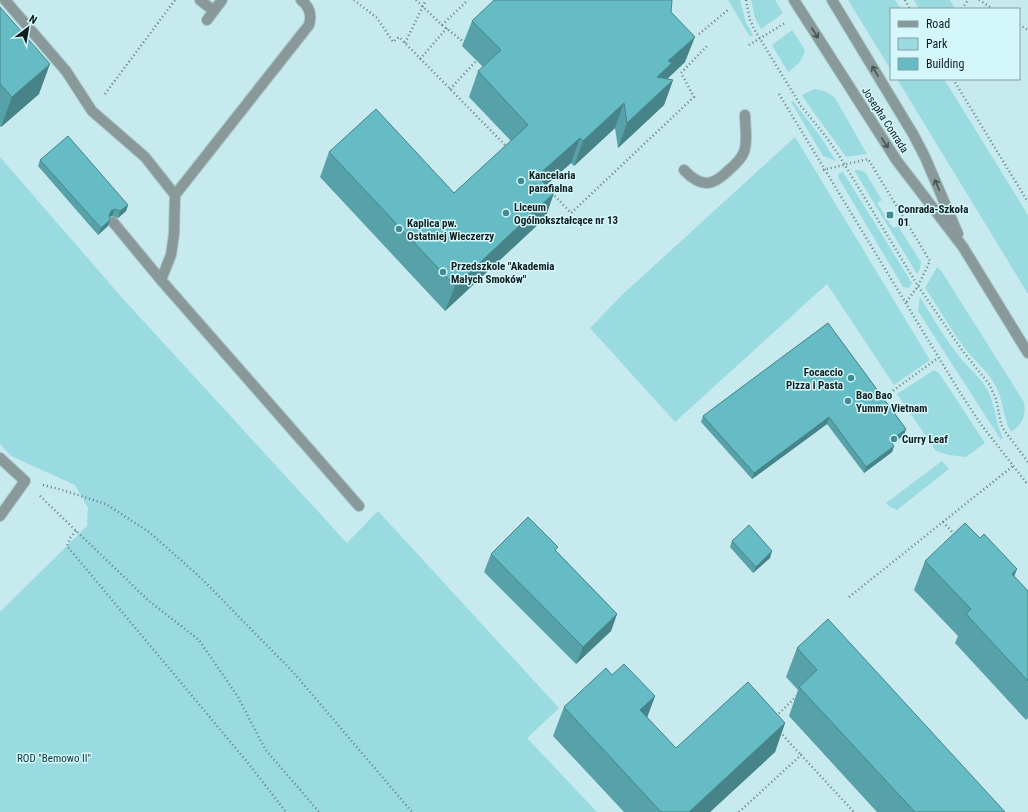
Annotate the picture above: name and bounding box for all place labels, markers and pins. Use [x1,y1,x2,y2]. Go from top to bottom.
place label: Kancelaria parafialna [529,169,576,195]
marker: Kancelaria parafialna [516,176,526,186]
place label: Liceum Ogólnokształcące nr 13 [514,201,618,227]
place label: Conrada-Szkoła 01 [898,203,968,229]
marker: Liceum Ogólnokształcące nr 13 [501,208,511,218]
marker: Conrada-Szkoła 01 [885,210,895,220]
place label: Kaplica pw. Ostatniej Wieczerzy [407,217,494,243]
marker: Kaplica pw. Ostatniej Wieczerzy [394,224,404,234]
place label: Przedszkole "Akademia Małych Smoków" [451,260,555,286]
marker: Przedszkole "Akademia Małych Smoków" [438,267,448,277]
place label: Focaccio Pizza i Pasta [786,366,844,392]
marker: Focaccio Pizza i Pasta [846,373,856,383]
place label: Bao Bao Yummy Vietnam [856,389,927,415]
marker: Bao Bao Yummy Vietnam [843,396,853,406]
place label: Curry Leaf [902,433,948,446]
marker: Curry Leaf [889,434,899,444]

